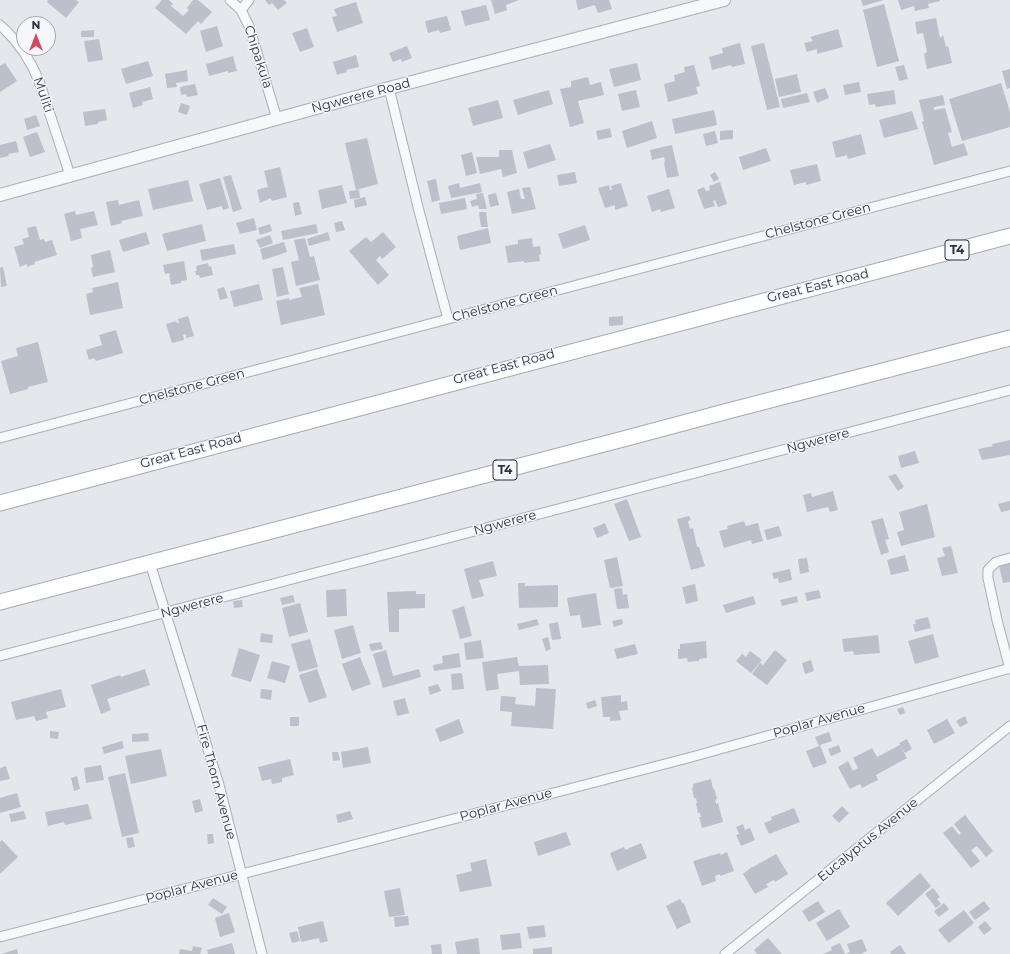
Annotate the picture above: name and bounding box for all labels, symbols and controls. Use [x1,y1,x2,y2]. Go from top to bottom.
north arrow [16,16,56,56]
text: N [32,18,40,32]
street label: Chipakula [240,23,276,91]
street label: Muliti [30,75,56,115]
street label: Ngwerere Road [310,75,412,117]
street label: Chelstone Green [764,199,872,243]
road number: T4 [945,240,969,260]
street label: Great East Road [765,266,871,306]
street label: Chelstone Green [451,282,559,326]
street label: Great East Road [452,346,556,388]
street label: Chelstone Green [138,365,246,409]
street label: Ngwerere [785,425,851,457]
street label: Great East Road [139,430,243,472]
road number: T4 [493,460,517,480]
street label: Ngwerere [472,507,538,539]
street label: Ngwerere [159,590,225,622]
street label: Poplar Avenue [771,700,867,742]
street label: Fire Thorn Avenue [193,723,239,841]
street label: Poplar Avenue [458,785,554,825]
street label: Eucalyptus Avenue [815,795,921,885]
street label: Poplar Avenue [144,867,240,907]

